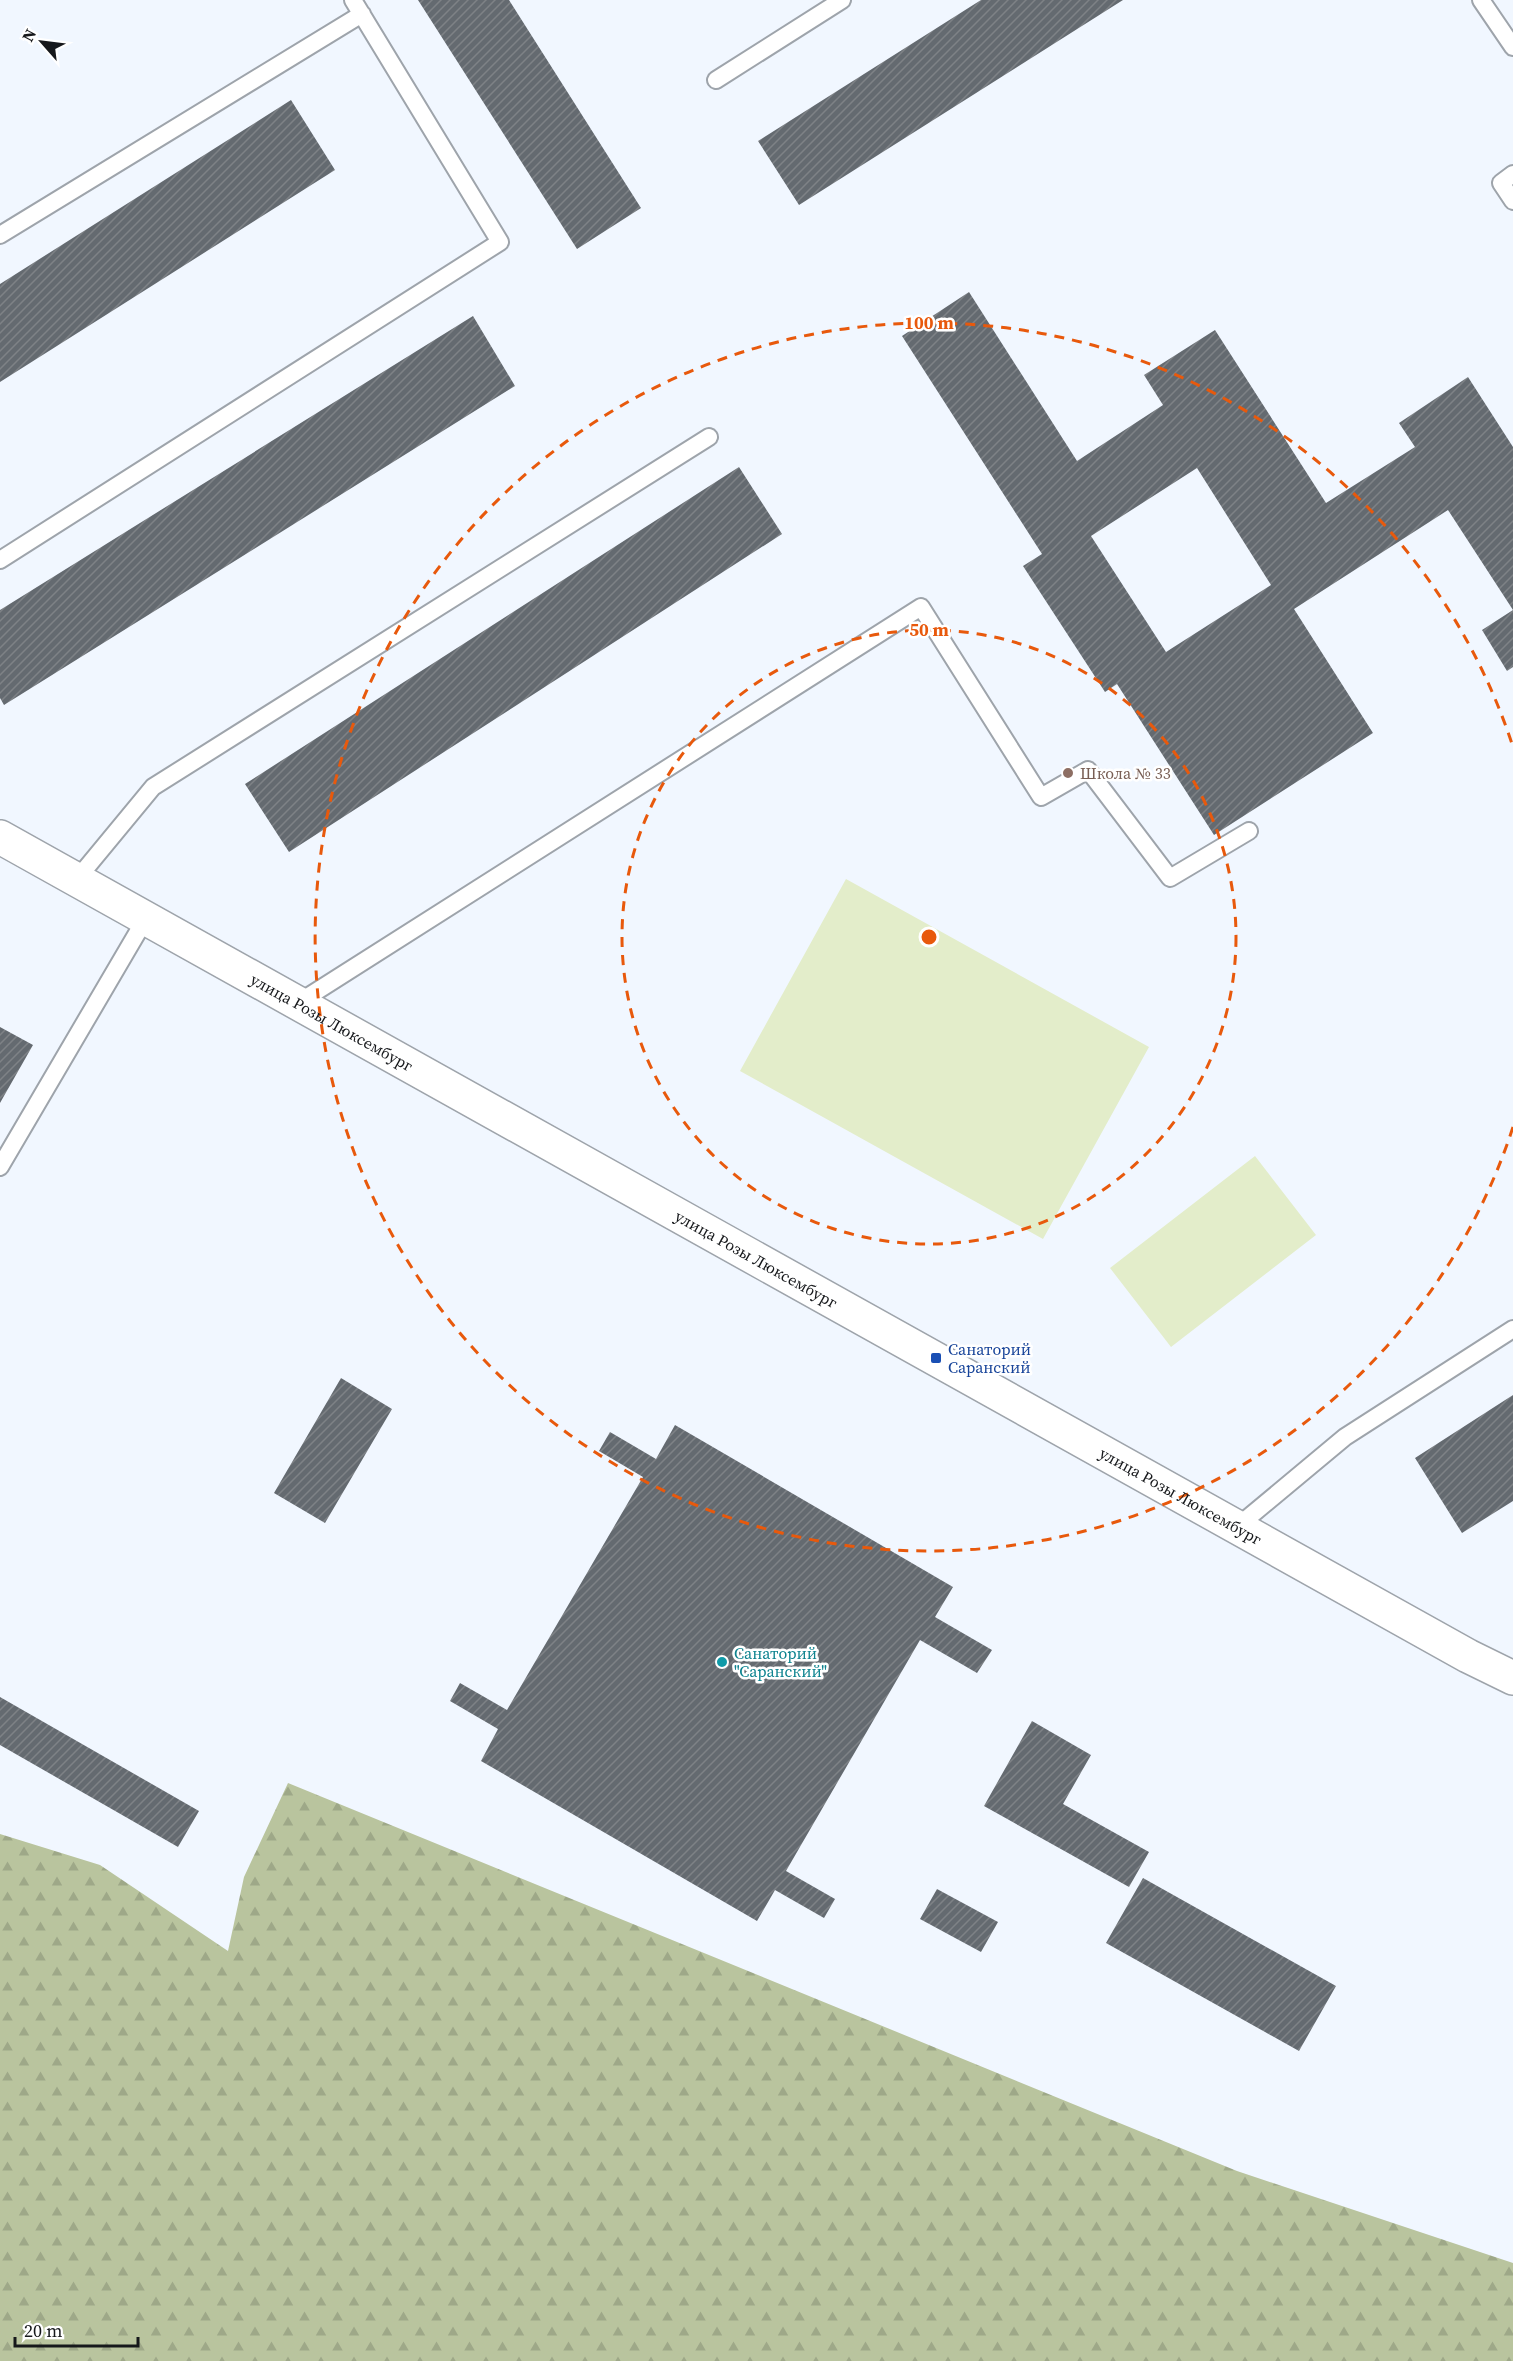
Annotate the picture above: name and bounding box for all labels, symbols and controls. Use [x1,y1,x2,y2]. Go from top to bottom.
north arrow [12,12,72,72]
text: N [16,24,41,45]
text: 100 m [904,310,954,335]
text: 50 m [909,617,949,642]
place label: Школа № 33 [1080,762,1171,784]
marker: Школа № 33 [1061,766,1075,780]
centre of rings [919,927,939,947]
street label: улица Розы Люксембург [247,968,417,1076]
street label: улица Розы Люксембург [671,1205,841,1313]
place label: Санаторий Саранский [948,1338,1031,1378]
marker: Санаторий Саранский [929,1351,943,1365]
street label: улица Розы Люксембург [1095,1442,1266,1550]
place label: Санаторий "Саранский" [734,1642,827,1682]
marker: Санаторий "Саранский" [715,1655,729,1669]
scale bar [15,2310,138,2348]
text: 20 m [24,2318,62,2343]

